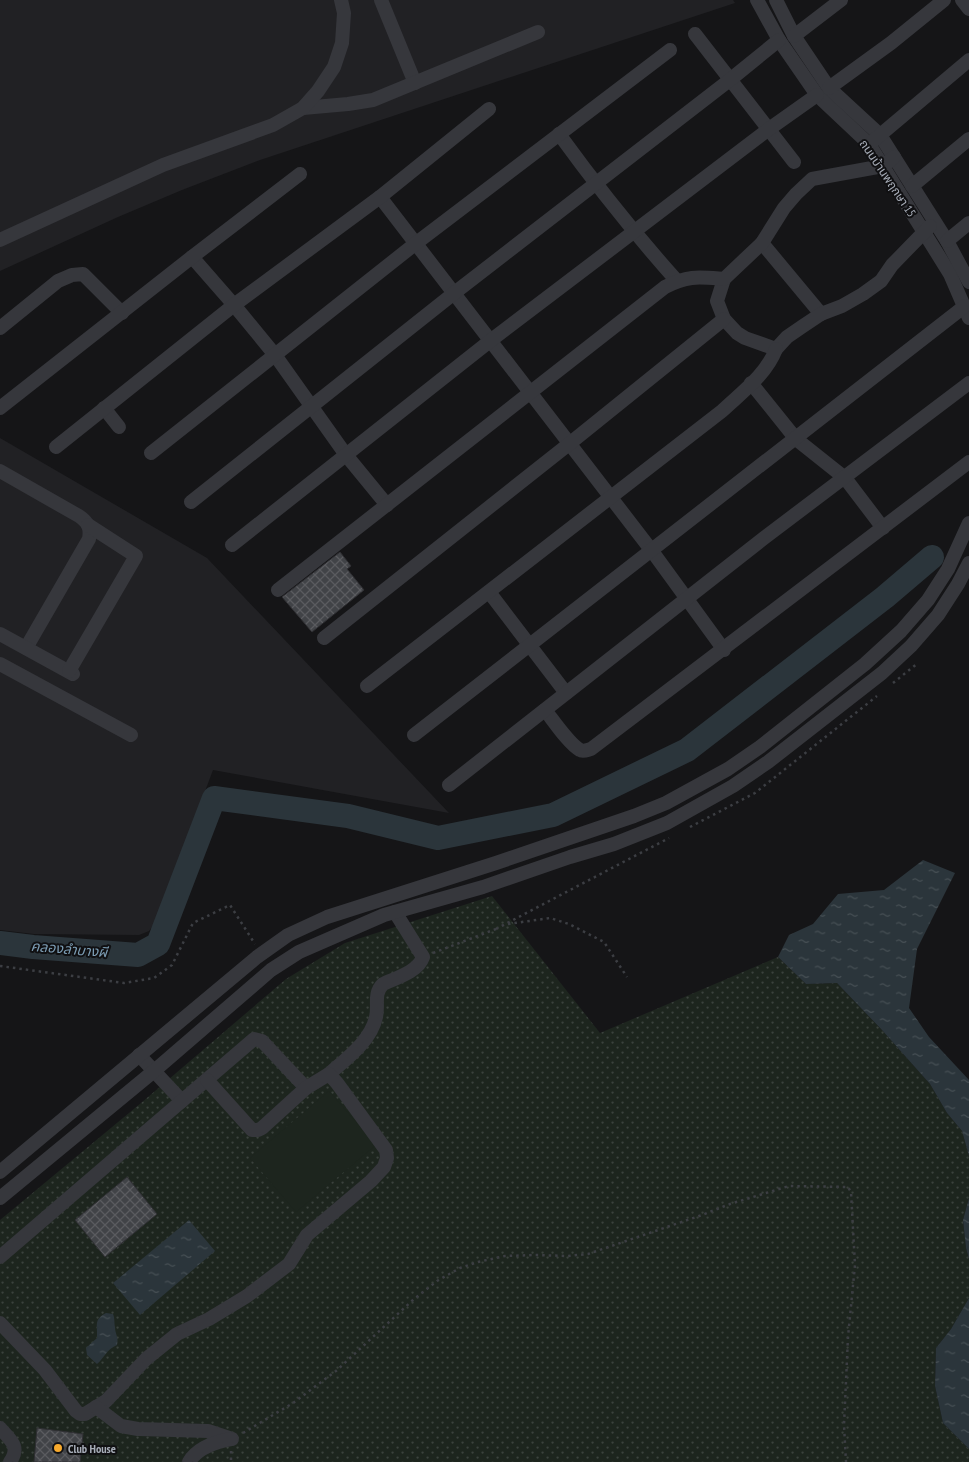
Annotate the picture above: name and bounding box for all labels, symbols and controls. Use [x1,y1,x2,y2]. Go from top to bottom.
street label: ถนนบ้านพฤกษา 15 [857,136,919,220]
water label: คลองลำบางผี [30,937,110,961]
place label: Club House [68,1441,116,1456]
marker: Club House [52,1442,64,1454]

